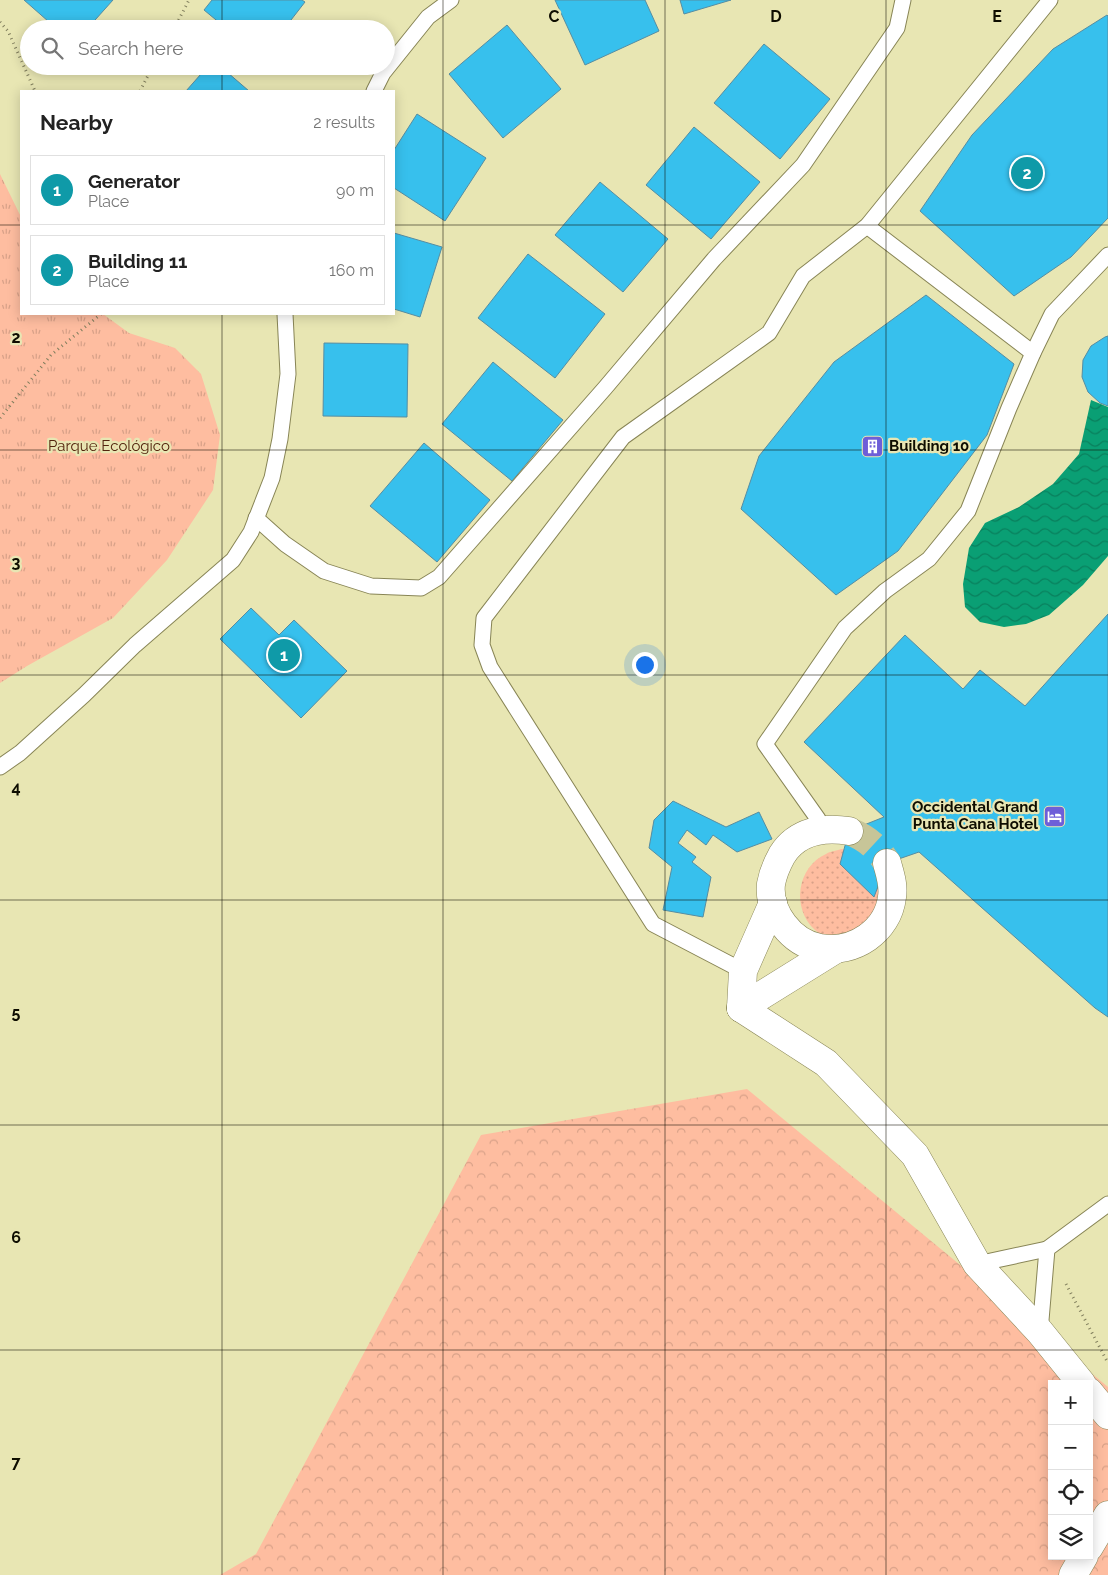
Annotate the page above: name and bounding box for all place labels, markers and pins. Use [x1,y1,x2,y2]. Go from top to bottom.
pin: 2 [1011,154,1043,192]
building icon: Building 10 [861,434,885,458]
place label: Building 10 [889,437,969,455]
pin: 1 [268,636,300,674]
place label: Occidental Grand Punta Cana Hotel [912,798,1038,833]
hotel icon: Occidental Grand Punta Cana Hotel [1042,804,1066,828]

